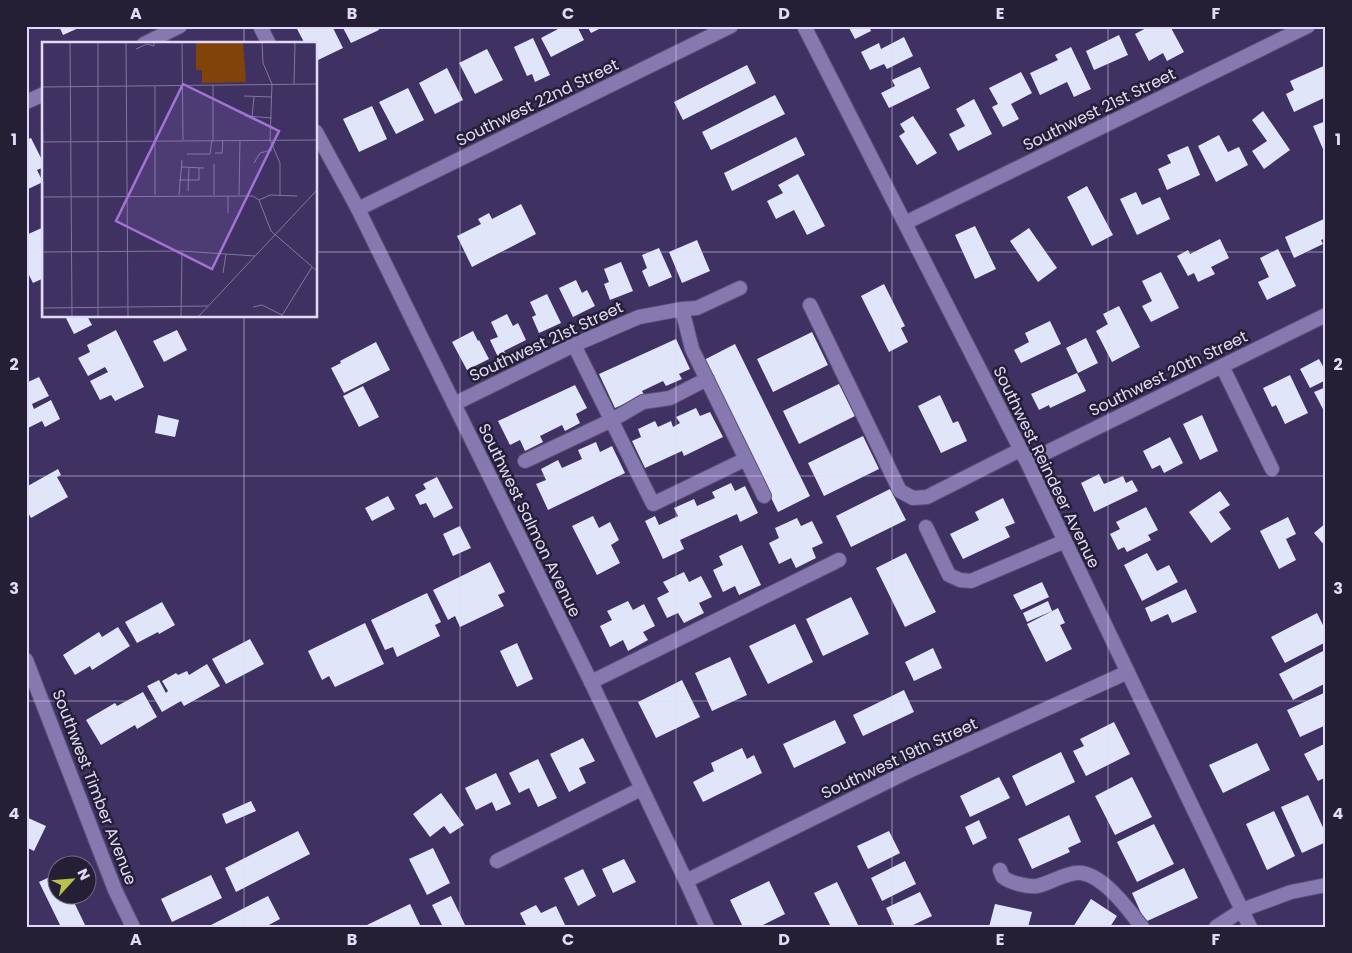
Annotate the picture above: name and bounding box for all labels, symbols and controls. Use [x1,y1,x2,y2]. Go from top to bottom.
text: A [130,2,142,25]
text: B [347,2,357,25]
text: C [562,2,574,25]
text: D [778,2,790,25]
text: E [996,2,1004,25]
text: F [1212,2,1221,25]
inset map [42,42,318,318]
street label: Southwest 22nd Street [452,53,622,152]
street label: Southwest 21st Street [1019,62,1179,156]
text: 1 [11,128,17,151]
text: 1 [1335,128,1341,151]
street label: Southwest 21st Street [466,296,627,387]
street label: Southwest 20th Street [1085,325,1252,422]
text: 2 [9,353,19,376]
text: 2 [1333,353,1343,376]
street label: Southwest Reindeer Avenue [988,362,1106,572]
street label: Southwest Salmon Avenue [473,420,587,621]
text: 3 [9,577,19,600]
text: 3 [1333,577,1343,600]
street label: Southwest Timber Avenue [47,686,142,888]
street label: Southwest 19th Street [817,712,981,805]
text: 4 [9,802,20,825]
text: 4 [1333,802,1344,825]
north arrow [48,856,98,906]
text: N [72,865,95,883]
text: A [130,928,142,951]
text: B [347,928,357,951]
text: C [562,928,574,951]
text: D [778,928,790,951]
text: E [996,928,1004,951]
text: F [1212,928,1221,951]

